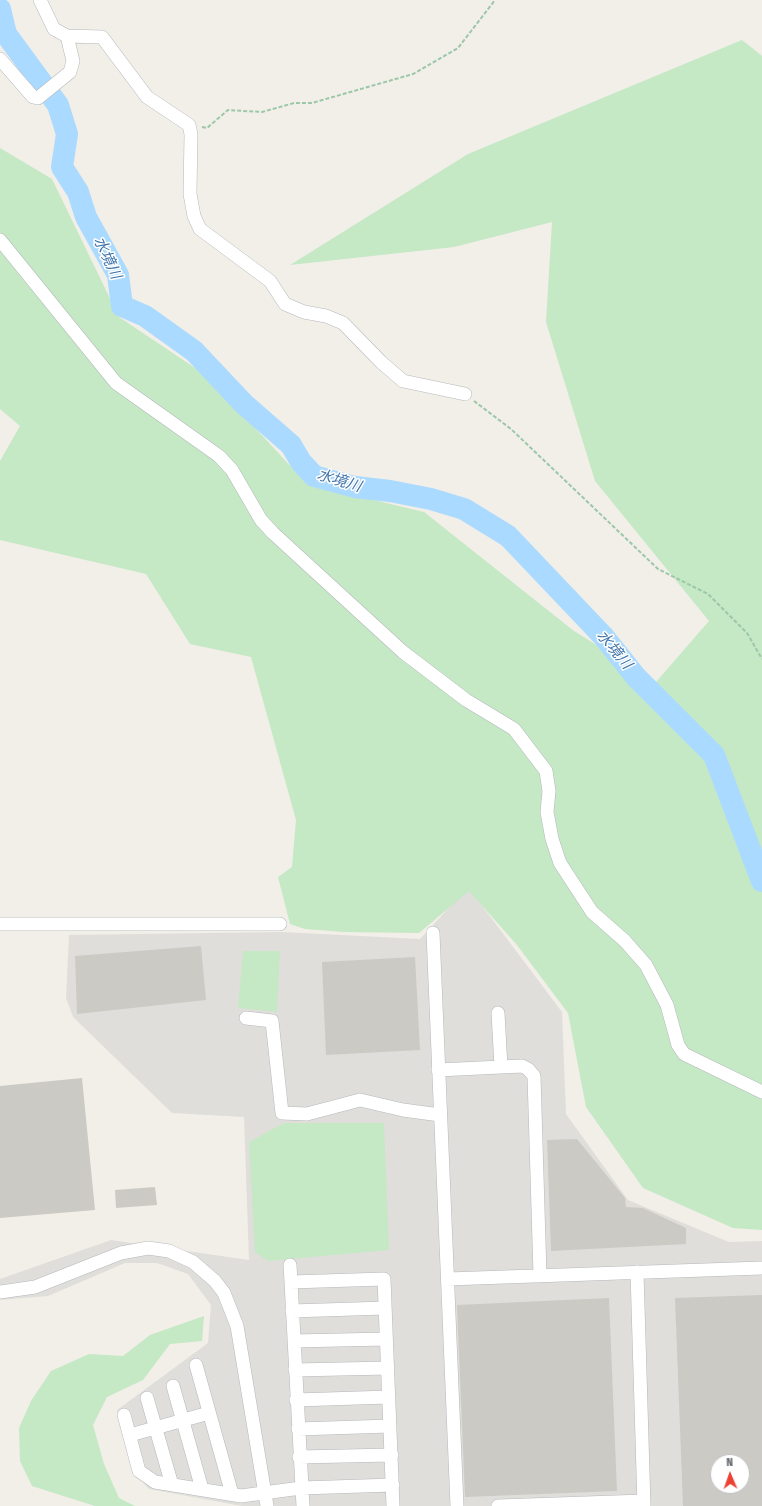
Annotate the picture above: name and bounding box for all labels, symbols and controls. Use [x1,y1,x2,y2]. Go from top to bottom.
water label: 水境川 [89,234,125,282]
water label: 水境川 [315,466,363,496]
water label: 水境川 [593,627,635,673]
north arrow [710,1454,750,1494]
text: N [726,1456,733,1469]

